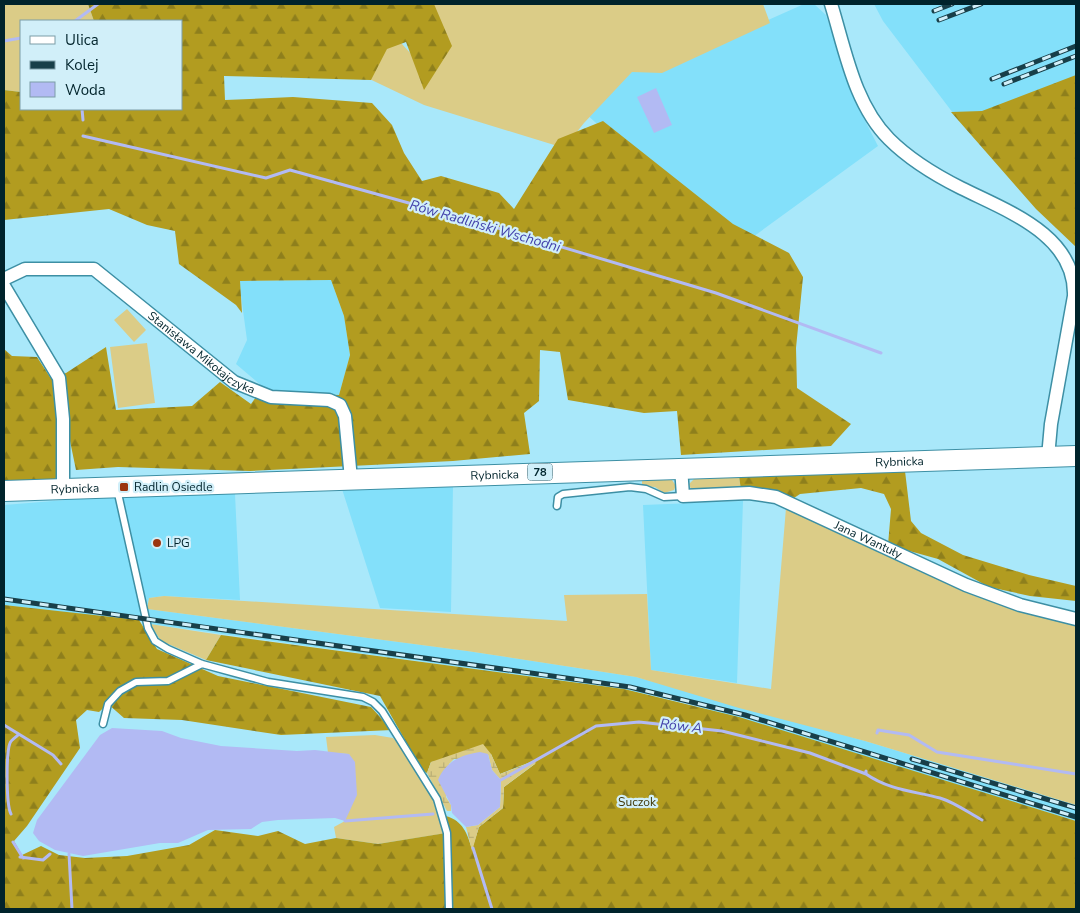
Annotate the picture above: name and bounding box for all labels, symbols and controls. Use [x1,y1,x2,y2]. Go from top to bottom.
legend [20,20,182,110]
text: Ulica [65,30,99,50]
text: Kolej [65,55,98,75]
text: Woda [65,80,106,100]
water label: Rów Radliński Wschodni [407,195,563,257]
street label: Stanisława Mikołajczyka [145,308,258,398]
street label: Rybnicka [875,453,924,471]
road number: 78 [528,464,552,481]
street label: Rybnicka [470,466,519,484]
place label: Radlin Osiedle [134,479,213,495]
street label: Rybnicka [50,480,100,497]
marker: Radlin Osiedle [118,481,130,493]
street label: Jana Wantuły [831,517,905,563]
place label: LPG [167,535,190,551]
marker: LPG [151,537,163,549]
water label: Rów A [659,714,703,738]
park label: Suczok [618,794,657,810]

